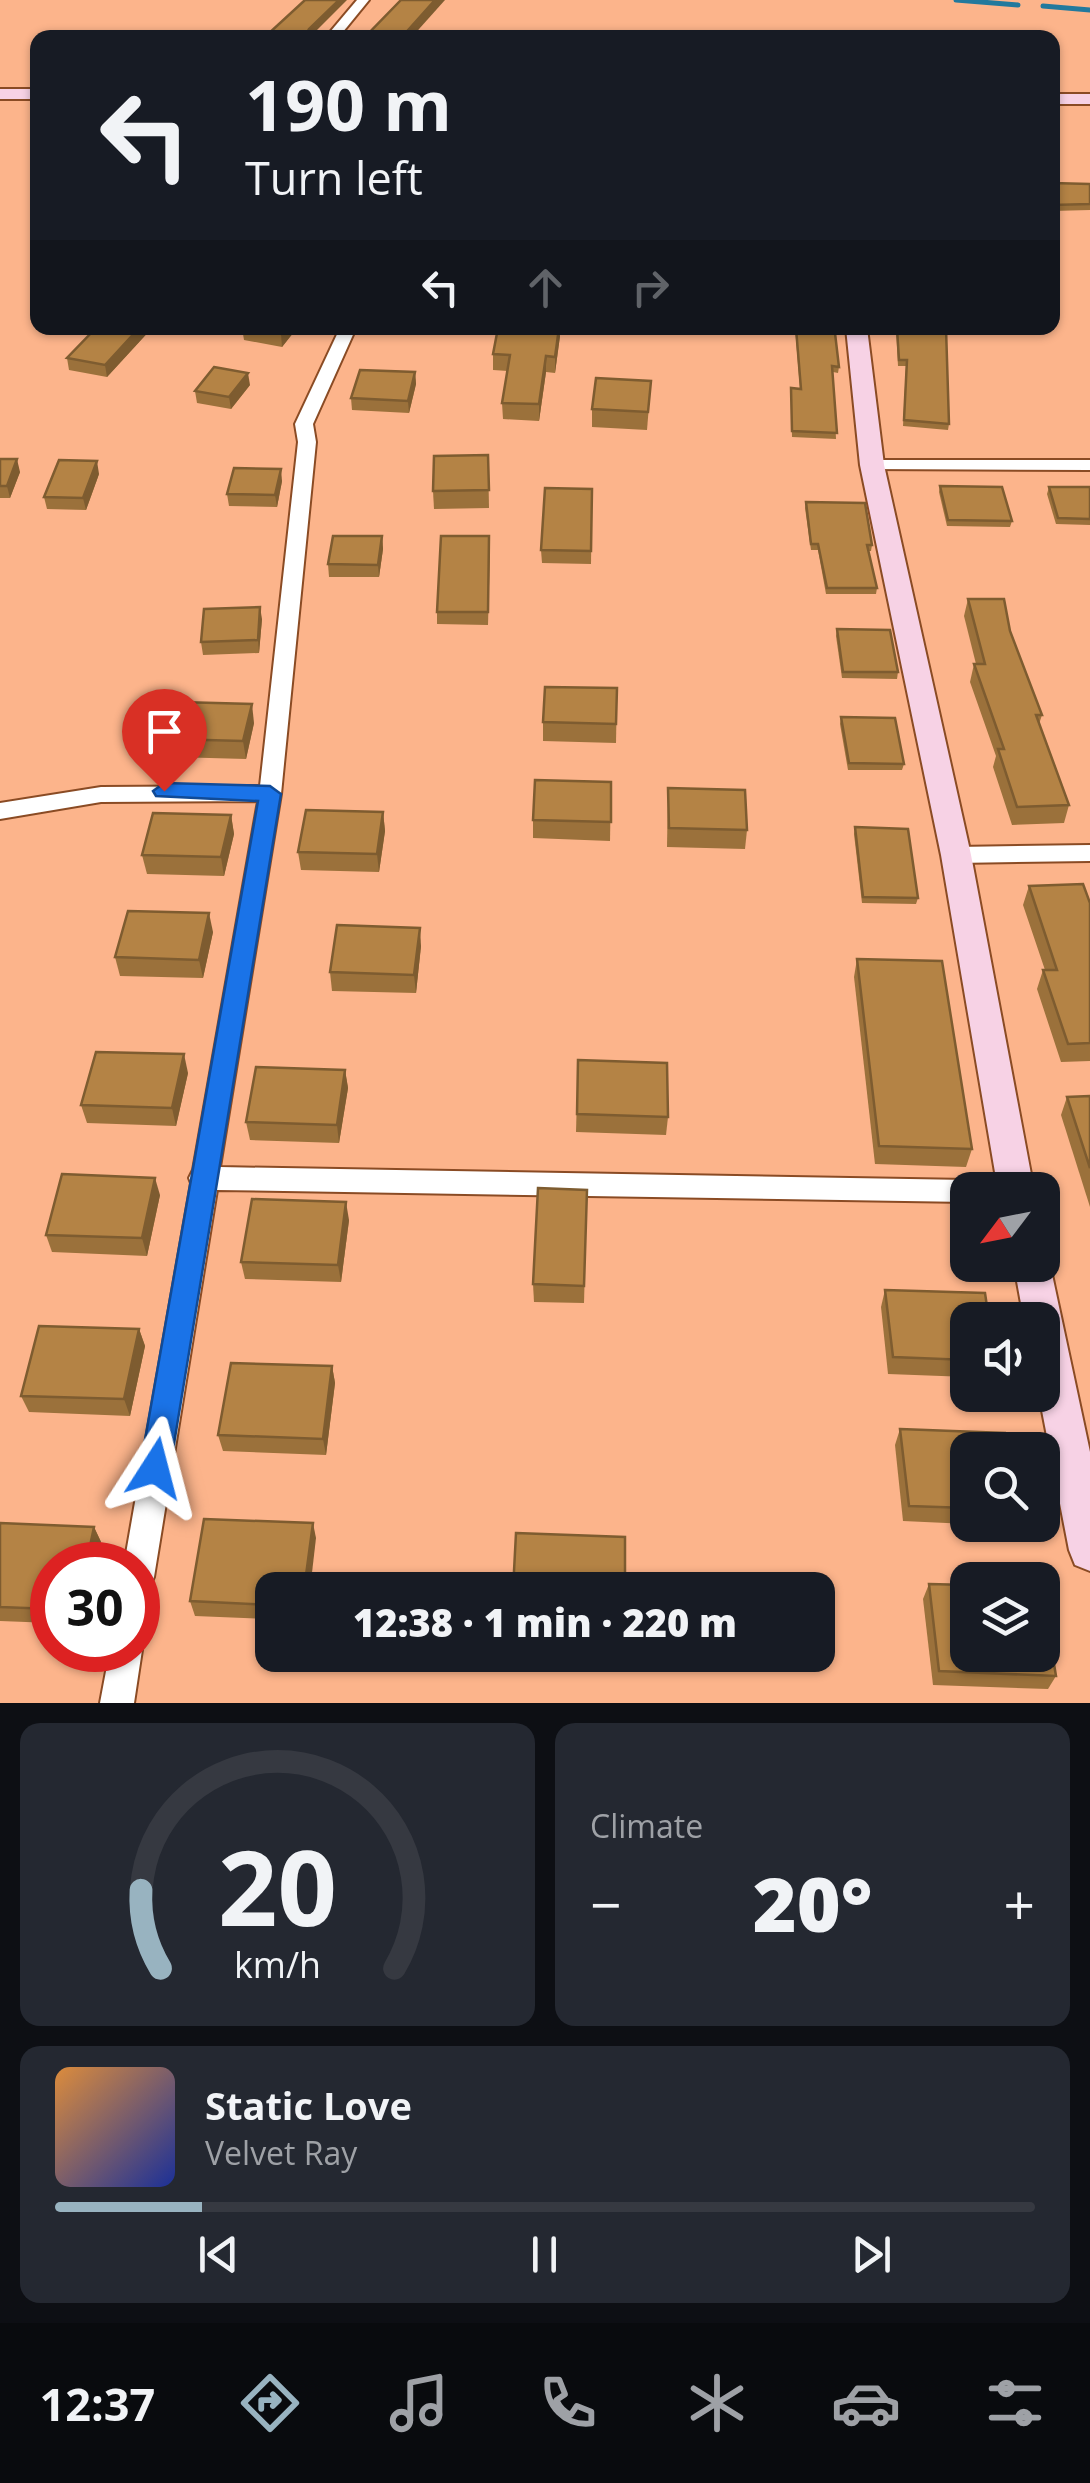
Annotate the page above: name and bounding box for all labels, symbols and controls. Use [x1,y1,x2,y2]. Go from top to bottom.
text: 190 m [245,56,452,152]
icon: left [80,70,210,200]
text: Turn left [245,147,423,208]
icon: left [413,260,468,315]
icon: ahead [518,260,573,315]
icon: right [623,260,678,315]
pin [122,689,207,792]
icon: arrive [137,704,192,759]
north arrow [950,1172,1060,1282]
map controls [950,1172,1060,1672]
button: sound [950,1302,1060,1412]
position arrow [103,1416,207,1520]
button: search [950,1432,1060,1542]
speed limit sign: 30 [30,1542,160,1672]
button: layers [950,1562,1060,1672]
text: 12:38 · 1 min · 220 m [353,1596,737,1648]
text: Climate [590,1804,703,1847]
text: 20 [218,1815,337,1956]
text: 20° [753,1852,872,1954]
text: − [590,1866,621,1941]
text: + [1004,1866,1035,1941]
text: km/h [234,1940,321,1988]
text: Static Love [205,2079,412,2131]
text: Velvet Ray [205,2131,357,2174]
icon: previous [191,2227,246,2282]
icon: pause [517,2227,572,2282]
icon: next [844,2227,899,2282]
icon: directions [235,2368,305,2438]
icon: music [384,2368,454,2438]
icon: phone [533,2368,603,2438]
icon: climate [682,2368,752,2438]
icon: car [831,2368,901,2438]
icon: filters [980,2368,1050,2438]
text: 12:37 [40,2373,155,2434]

